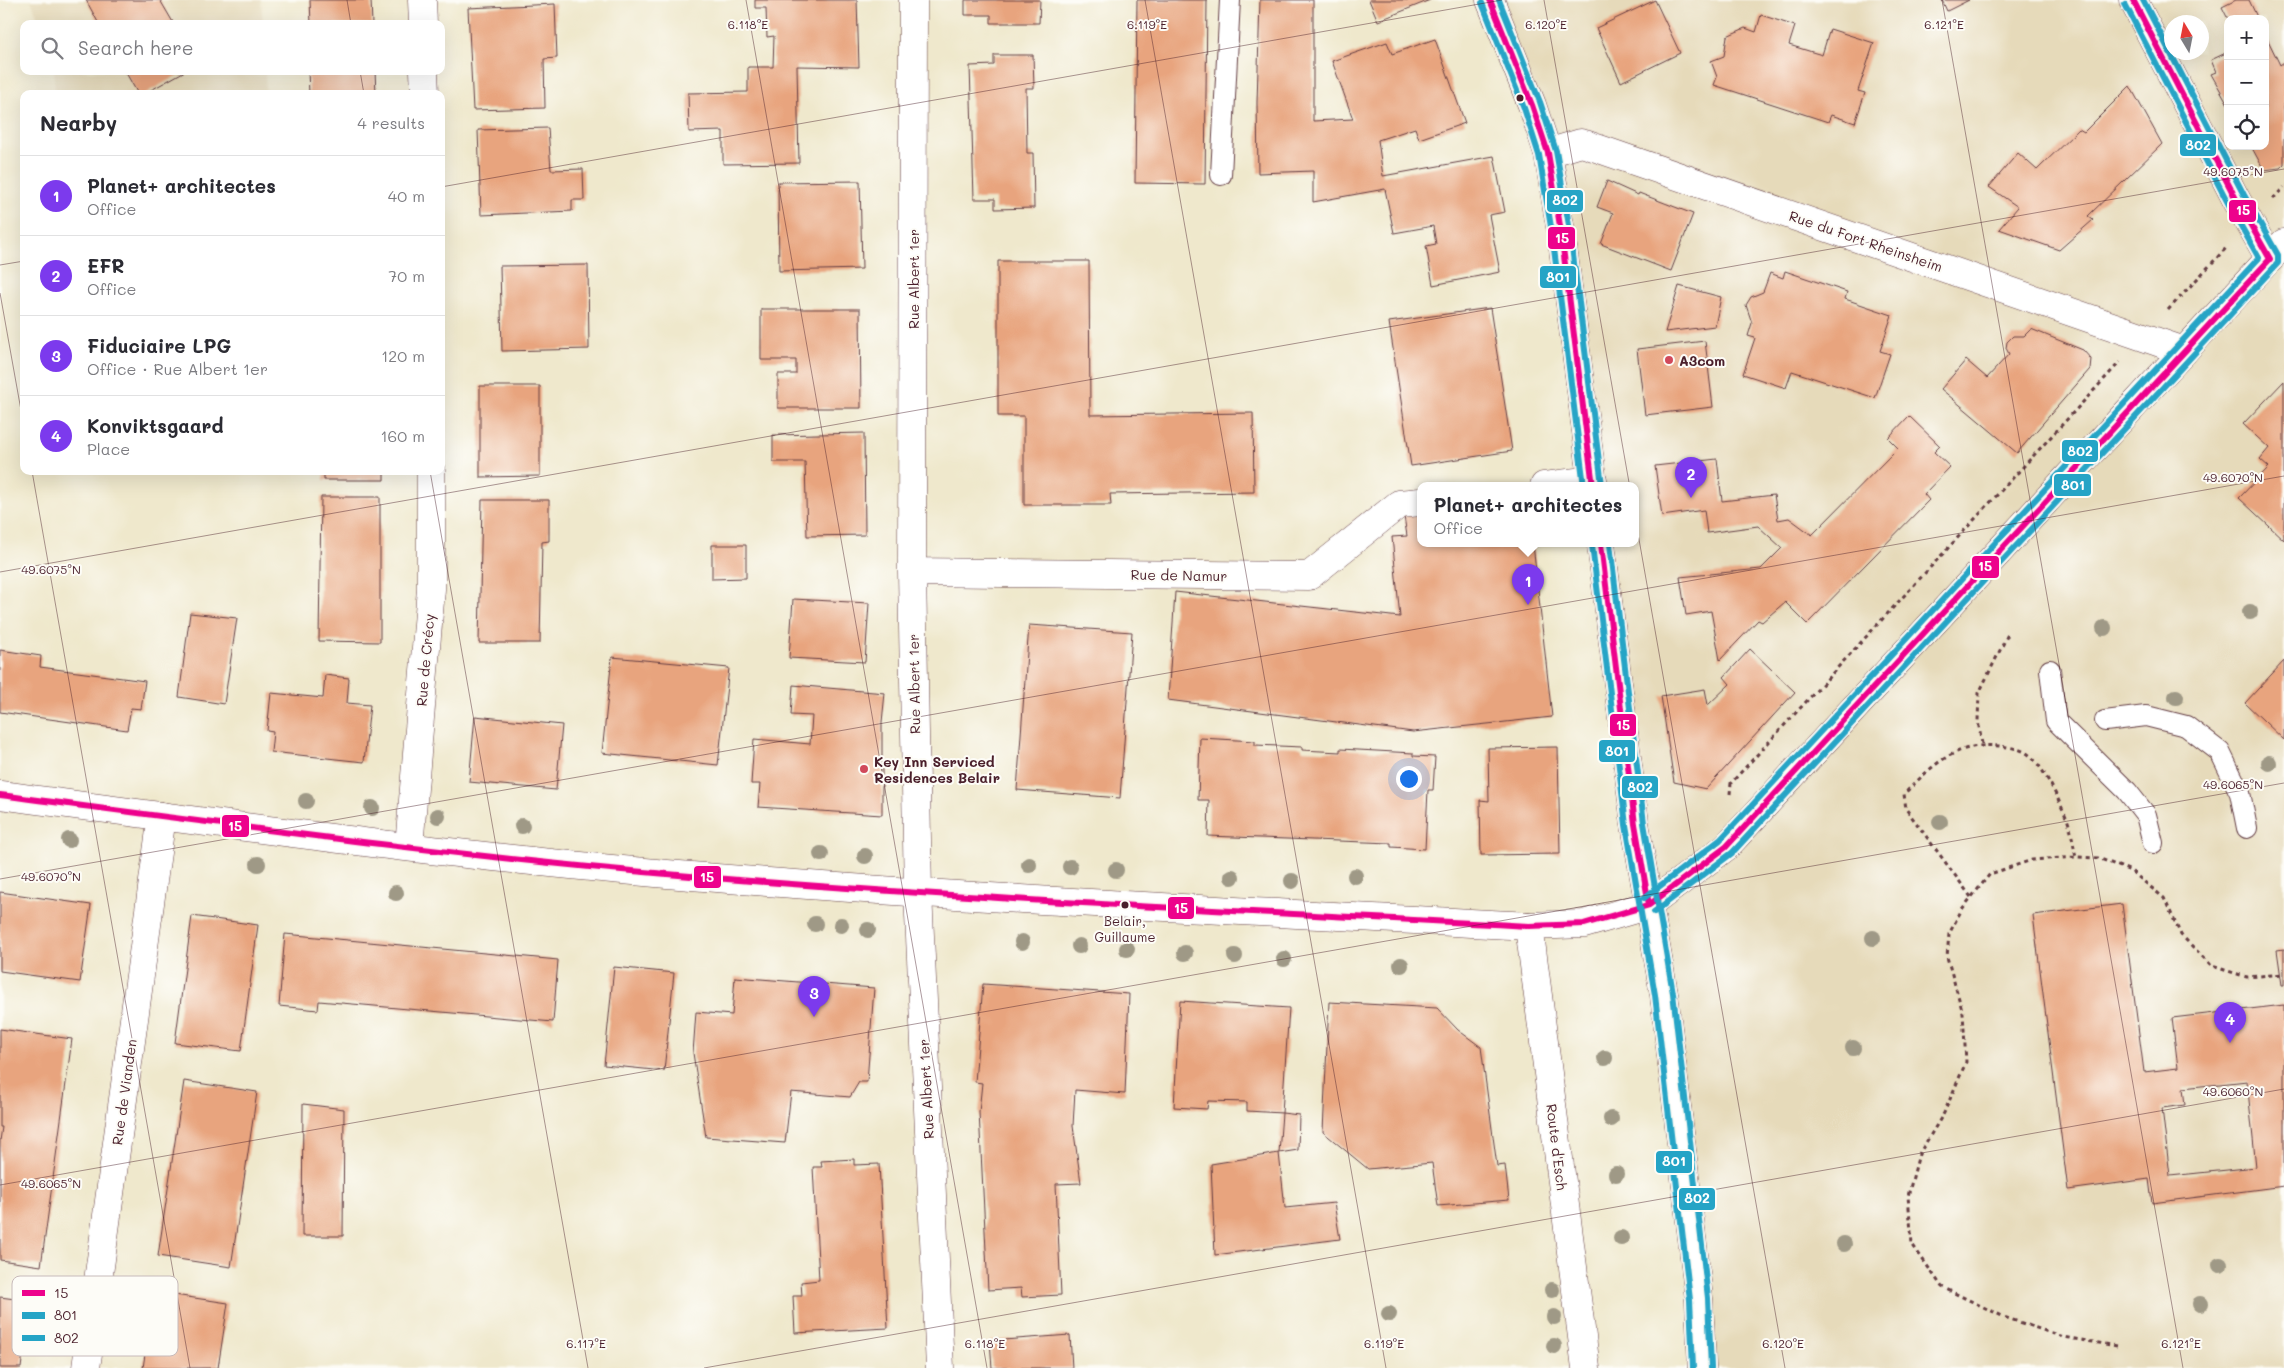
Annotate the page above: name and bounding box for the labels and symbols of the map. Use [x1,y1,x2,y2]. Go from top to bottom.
north arrow [2164,15,2209,60]
text: 6.118°E [728,16,768,32]
text: 6.119°E [1127,16,1167,32]
text: 6.120°E [1525,16,1567,32]
text: 6.121°E [1924,16,1964,32]
unlabelled marker [1515,93,1525,103]
line badge: 802 [2179,133,2217,157]
text: 802 [2185,135,2211,154]
text: 49.6075°N [2203,163,2263,179]
line badge: 802 [1546,189,1584,213]
text: 802 [1552,190,1578,209]
line badge: 15 [2228,199,2257,223]
text: 15 [2236,200,2250,219]
street label: Rue du Fort Rheinsheim [1787,206,1945,276]
line badge: 15 [1547,226,1576,250]
text: 15 [1555,228,1569,247]
street label: Rue Albert 1er [904,229,923,329]
line badge: 801 [1539,265,1577,289]
text: 801 [1546,267,1570,286]
place label: A3com [1679,351,1725,370]
marker: A3com [1663,354,1675,366]
line badge: 802 [2061,439,2099,463]
text: 802 [2067,441,2093,460]
pin: 2 [1675,457,1707,498]
text: 49.6070°N [2203,469,2263,485]
line badge: 801 [2053,473,2092,497]
text: 801 [2061,475,2085,494]
line badge: 15 [1971,555,2000,579]
text: 15 [1978,556,1992,575]
text: 49.6075°N [21,561,81,577]
pin: 1 [1512,564,1544,605]
street label: Rue de Namur [1130,565,1228,585]
street label: Rue de Crécy [411,613,439,707]
street label: Rue Albert 1er [904,634,924,734]
line badge: 15 [1609,713,1637,737]
text: 15 [1616,715,1630,734]
line badge: 801 [1598,739,1636,763]
text: 801 [1605,741,1629,760]
place label: Key Inn Serviced Residences Belair [874,752,1000,787]
marker: Key Inn Serviced Residences Belair [858,763,870,775]
your location [1396,766,1422,792]
line badge: 802 [1621,775,1659,799]
text: 49.6065°N [2203,776,2263,792]
text: 802 [1627,777,1653,796]
line badge: 15 [221,814,250,838]
text: 15 [228,816,242,835]
line badge: 15 [693,865,722,889]
text: 15 [700,867,714,886]
text: 49.6070°N [21,868,81,884]
line badge: 15 [1167,896,1195,920]
text: 15 [1174,898,1188,917]
marker: Belair, Guillaume [1120,900,1130,910]
place label: Belair, Guillaume [1095,912,1155,945]
pin: 3 [798,976,830,1017]
pin: 4 [2214,1002,2246,1043]
street label: Rue de Vianden [107,1038,141,1146]
street label: Rue Albert 1er [914,1038,938,1140]
text: 49.6060°N [2203,1083,2263,1099]
street label: Route d'Esch [1542,1103,1572,1192]
line badge: 801 [1655,1150,1693,1174]
text: 801 [1662,1151,1686,1170]
text: 49.6065°N [21,1175,81,1191]
line badge: 802 [1678,1187,1716,1211]
text: 802 [1684,1188,1710,1207]
legend [12,1276,178,1356]
text: 15 [54,1283,68,1302]
text: 801 [54,1305,77,1324]
text: 802 [54,1328,79,1347]
text: 6.117°E [566,1335,606,1351]
text: 6.118°E [965,1335,1005,1351]
text: 6.119°E [1364,1335,1404,1351]
text: 6.120°E [1762,1335,1804,1351]
text: 6.121°E [2161,1335,2201,1351]

